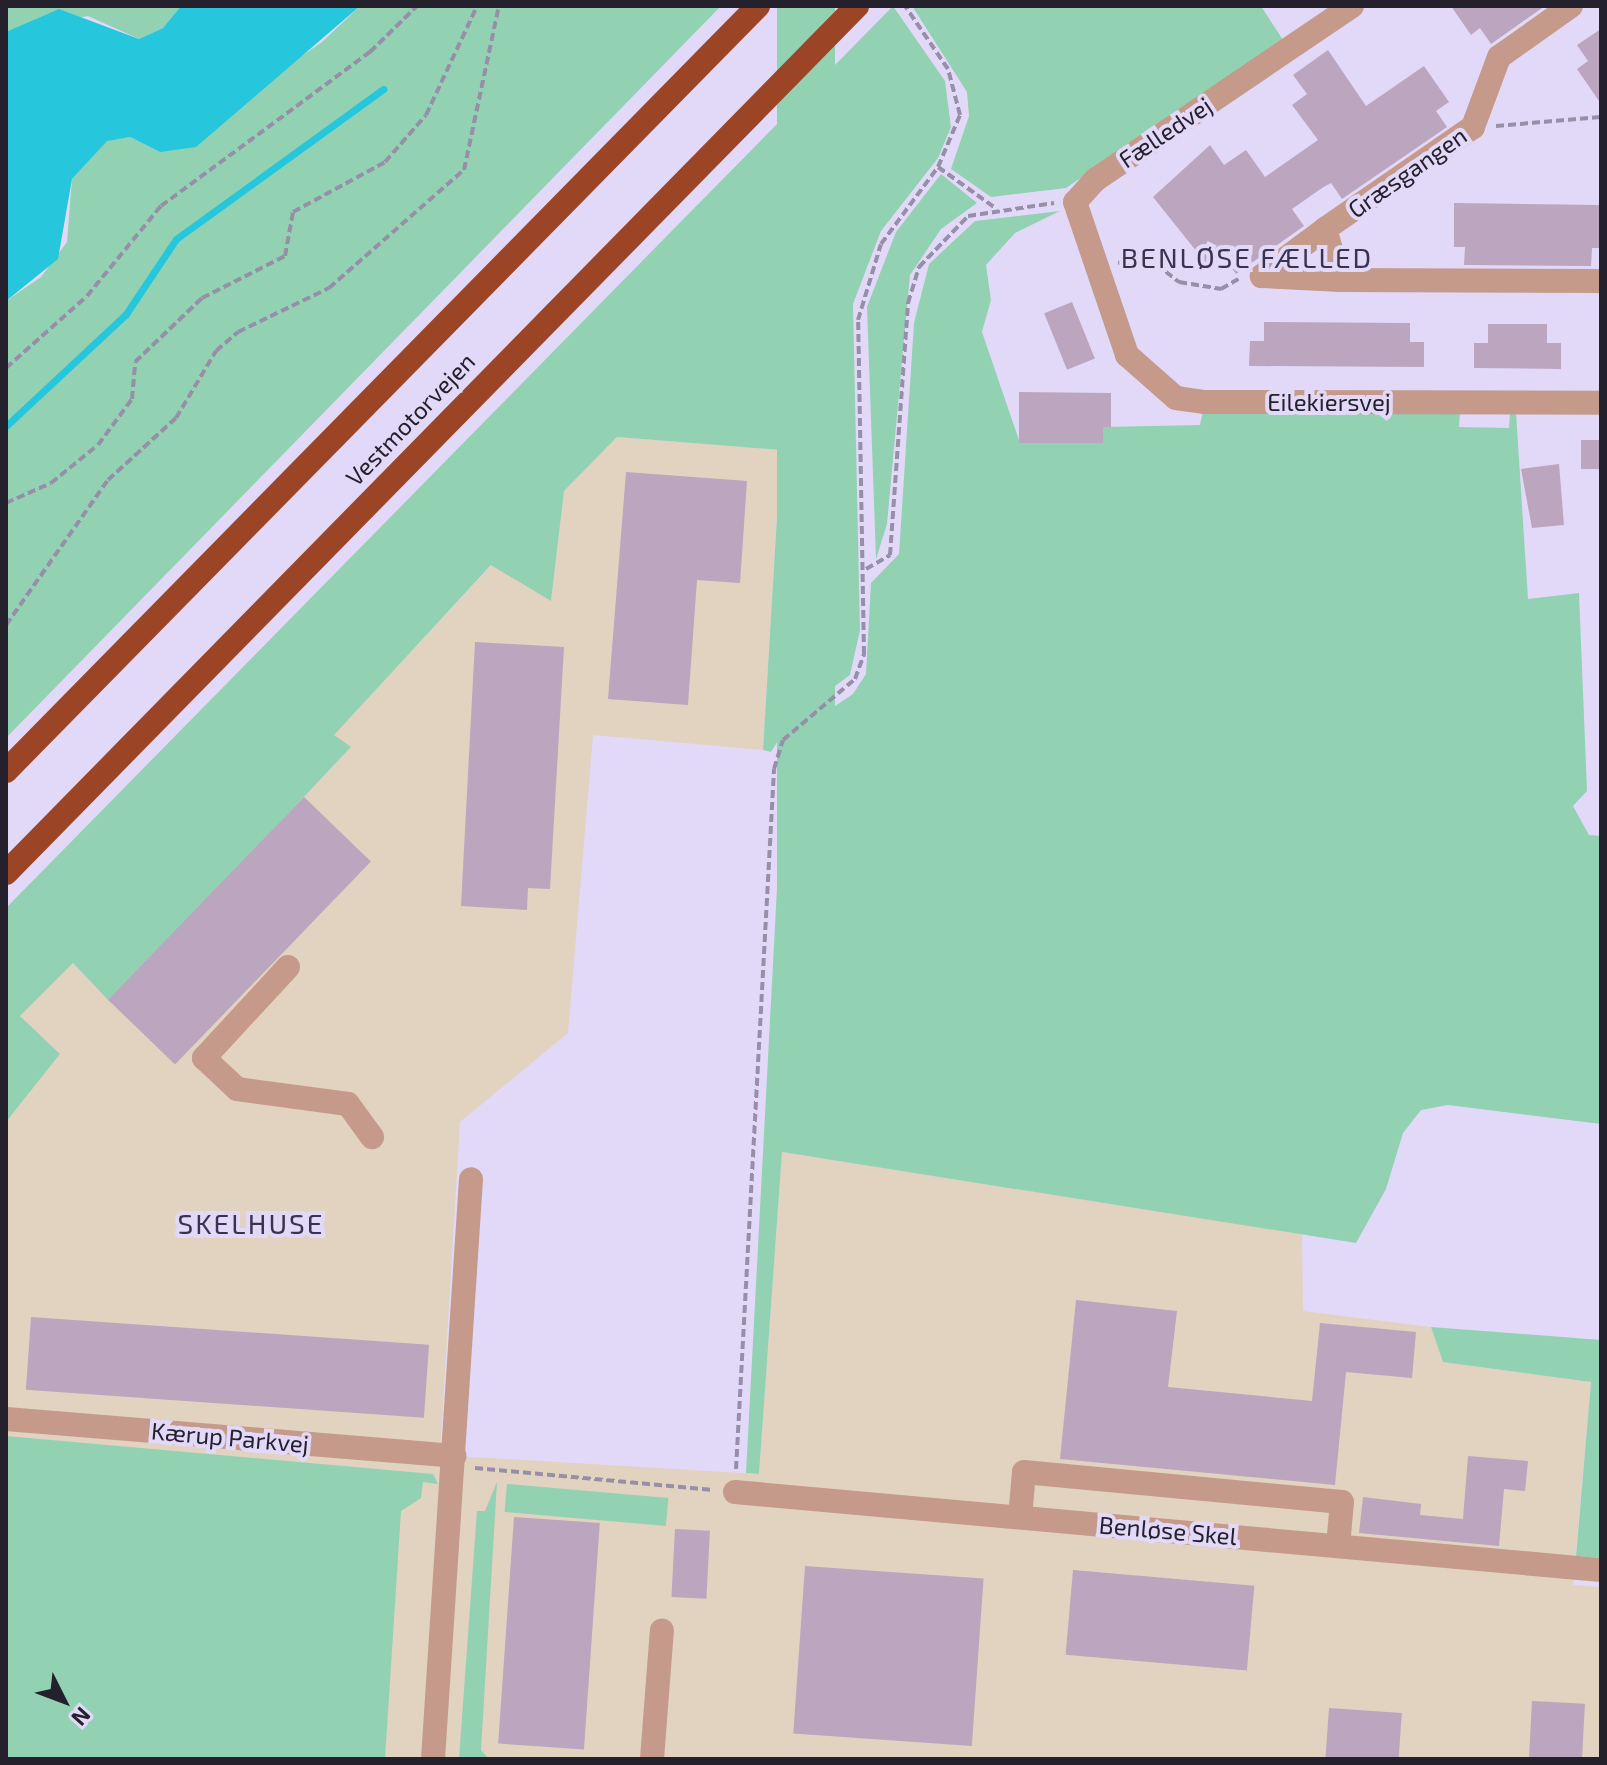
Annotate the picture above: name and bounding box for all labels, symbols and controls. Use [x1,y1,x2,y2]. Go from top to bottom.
street label: Fælledvej [1113,91,1217,173]
street label: Græsgangen [1342,121,1472,223]
district label: BENLØSE FÆLLED [1121,240,1373,274]
street label: Vestmotorvejen [339,347,481,491]
street label: Eilekiersvej [1267,388,1391,416]
district label: SKELHUSE [178,1206,324,1240]
street label: Kærup Parkvej [150,1416,310,1458]
street label: Benløse Skel [1098,1510,1238,1550]
north arrow [24,1661,104,1741]
text: N [67,1702,97,1732]

